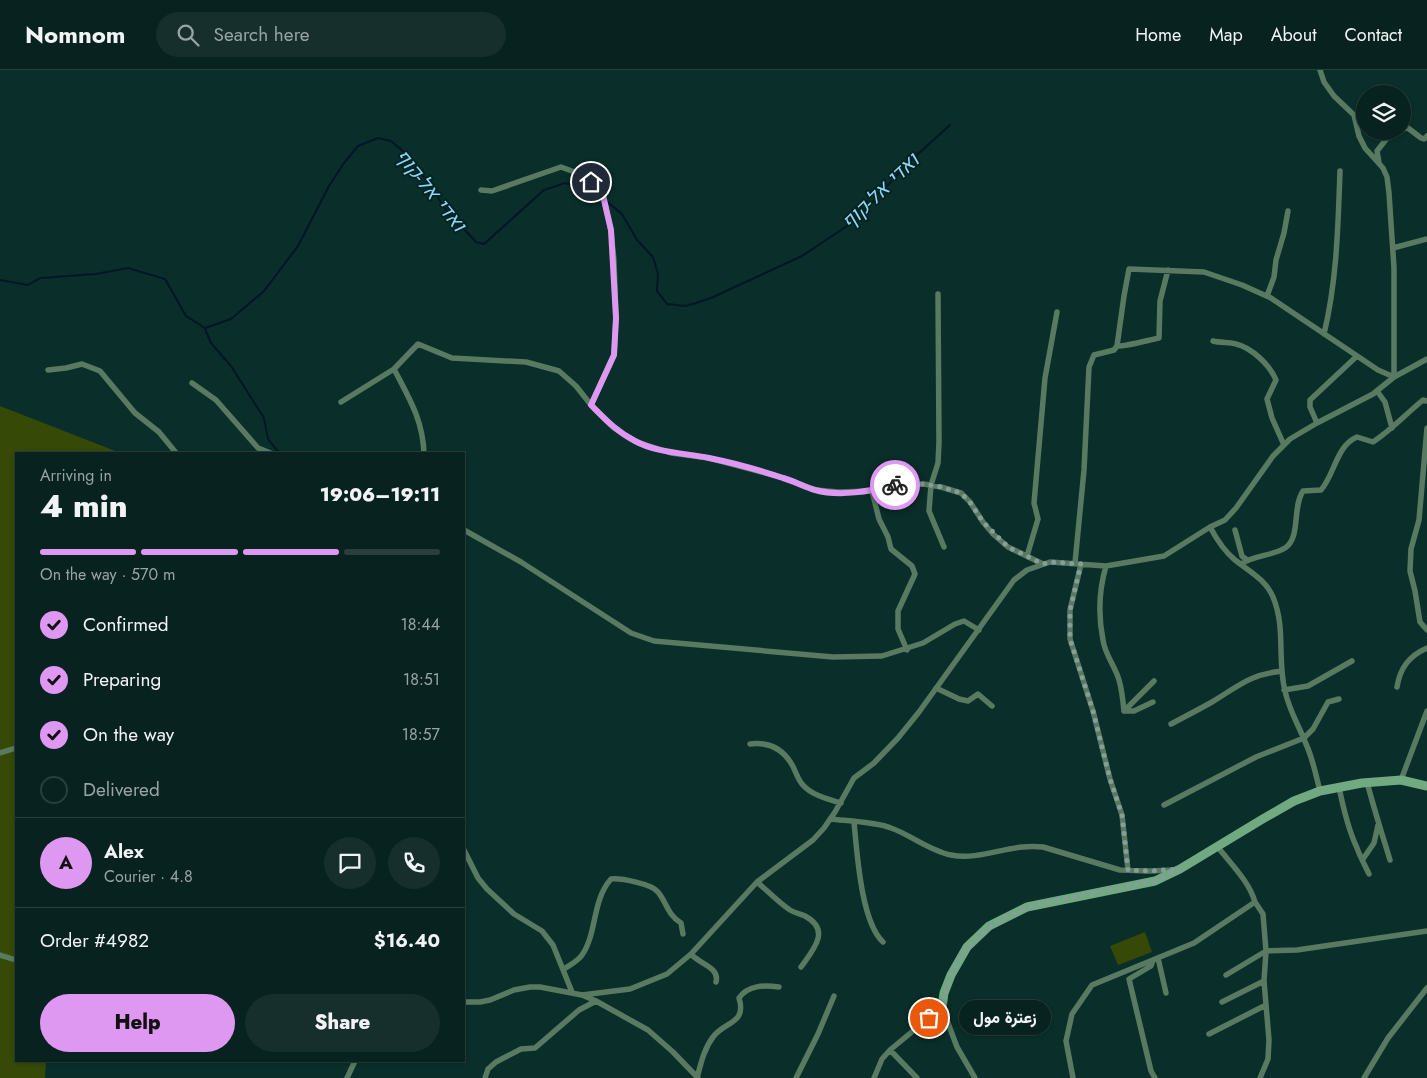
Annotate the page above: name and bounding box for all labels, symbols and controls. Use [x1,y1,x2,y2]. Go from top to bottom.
search box [156,12,506,57]
text: Nomnom [25,17,126,52]
icon: search [174,21,202,49]
text: Search here [214,21,310,48]
text: Home [1135,22,1181,48]
text: Map [1209,22,1243,48]
text: About [1271,22,1316,48]
text: Contact [1344,22,1402,48]
map controls [1356,85,1411,140]
button: layers [1356,85,1411,140]
water label: ואדי אל-קוף [388,143,474,239]
water label: ואדי אל-קוף [835,146,927,236]
pin [570,161,612,203]
icon: home [577,168,605,196]
courier [870,460,920,510]
text: Arriving in [40,464,112,487]
icon: bike [881,471,909,499]
text: 19:06–19:11 [320,481,440,508]
text: 4 min [40,483,128,529]
text: On the way · 570 m [40,563,175,586]
icon: check [40,611,68,639]
text: Confirmed [83,611,169,638]
text: 18:44 [401,613,440,636]
icon: check [40,666,68,694]
text: Preparing [83,666,161,693]
text: 18:51 [403,668,440,691]
icon: check [40,721,68,749]
text: On the way [83,721,174,748]
text: 18:57 [402,723,440,746]
text: Delivered [83,776,160,803]
button: chat [324,837,376,889]
button: phone [388,837,440,889]
text: Alex [104,838,144,865]
text: A [59,849,73,876]
text: Courier · 4.8 [104,865,193,888]
text: Order #4982 [40,927,149,954]
text: $16.40 [374,927,440,954]
button: Help [40,994,235,1052]
button: Share [245,994,440,1052]
pin [908,997,950,1039]
callout: زعترة مول [959,1000,1052,1036]
icon: bag [915,1004,943,1032]
text: زعترة مول [973,1006,1037,1029]

